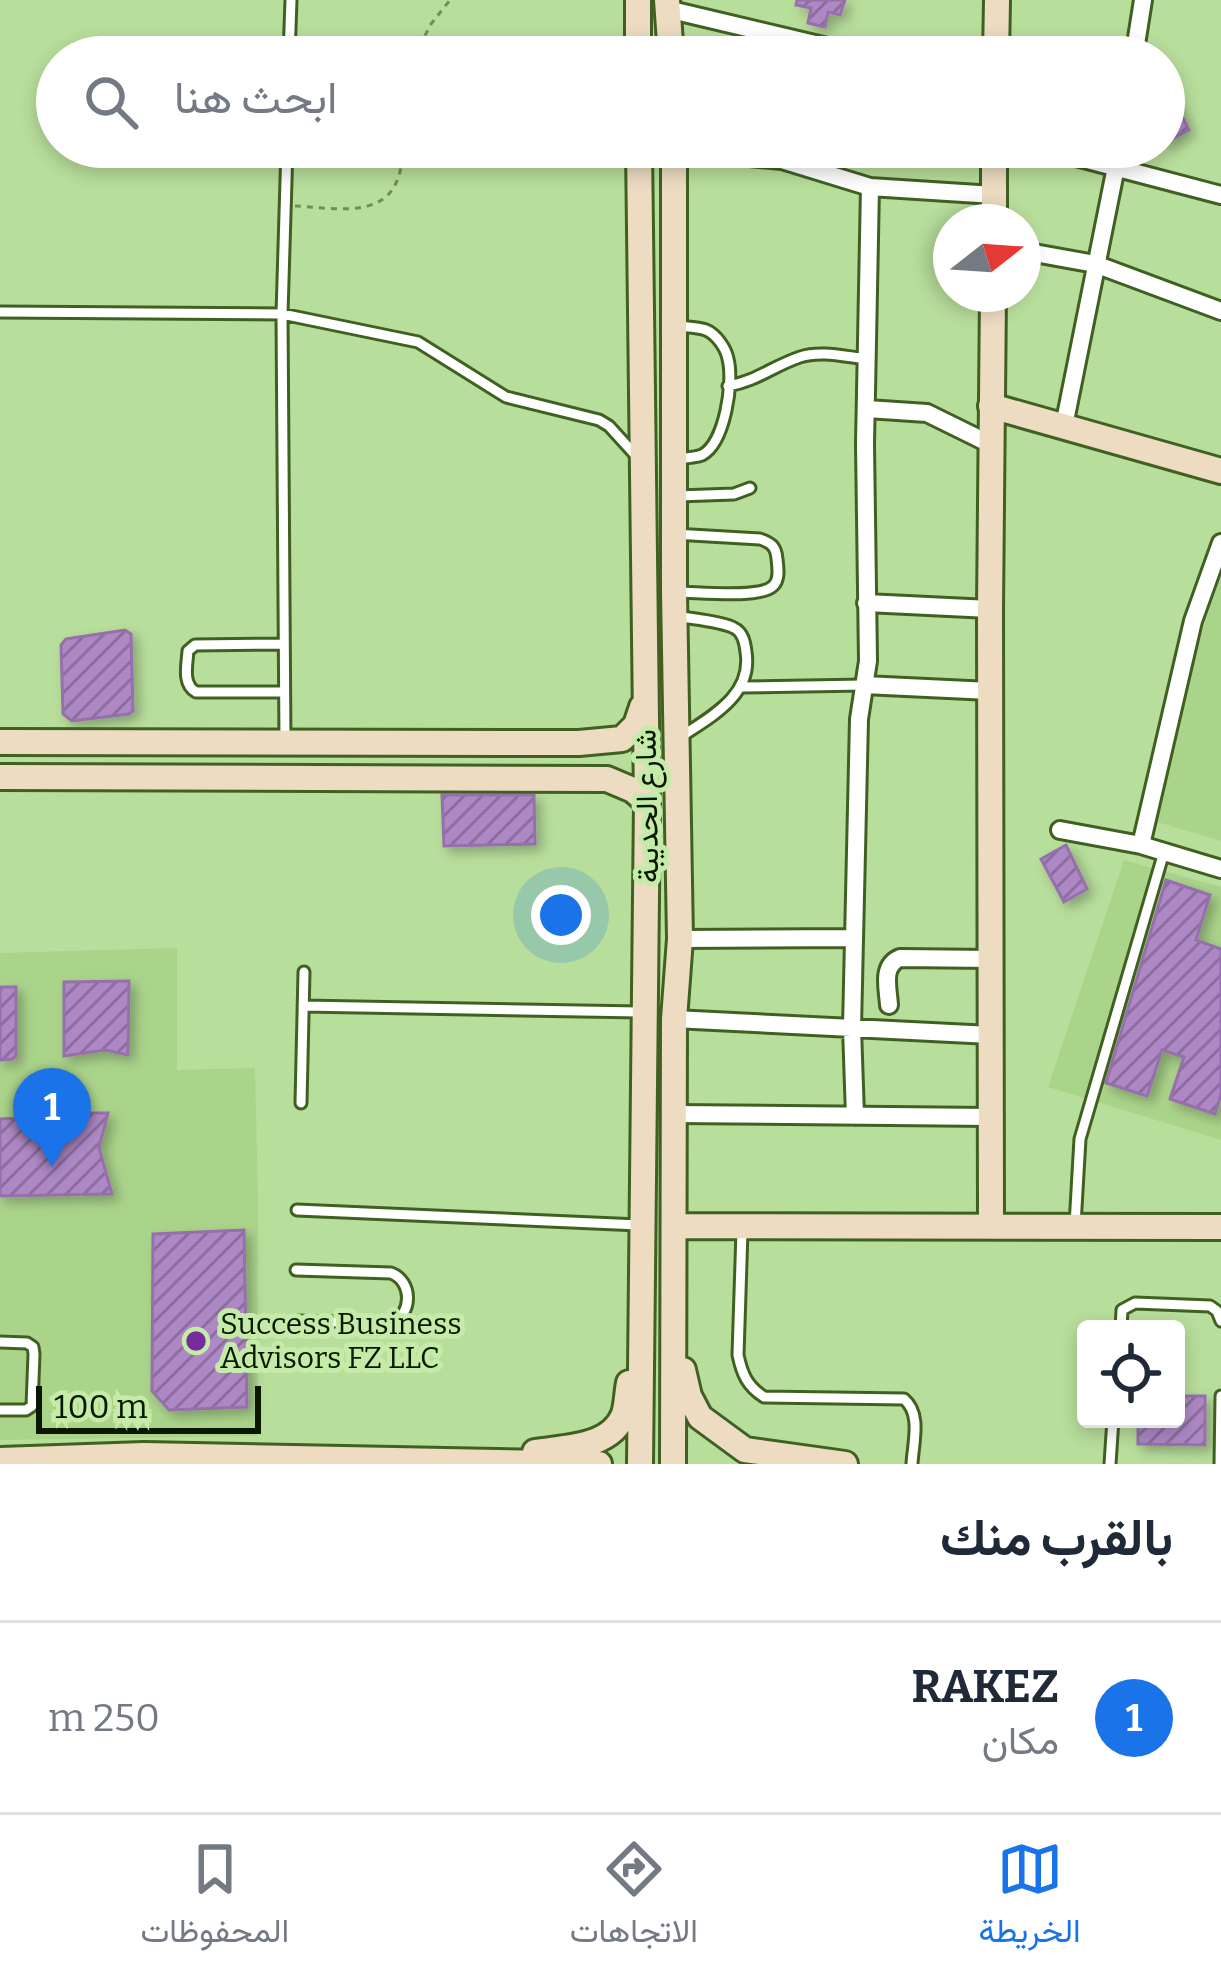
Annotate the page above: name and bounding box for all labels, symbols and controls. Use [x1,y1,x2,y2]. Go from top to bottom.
search box [36,36,1185,168]
icon: search [78,69,144,135]
text: ابحث هنا [174,71,337,125]
north arrow [933,204,1041,312]
street label: شارع الحديبة [628,729,668,883]
your location [531,885,591,945]
pin: 1 [13,1068,91,1167]
place label: Success Business Advisors FZ LLC [220,1306,462,1376]
map controls [1077,1320,1185,1428]
button: locate [1077,1320,1185,1428]
marker: Success Business Advisors FZ LLC [183,1328,209,1354]
scale bar [36,1380,261,1433]
text: 100 m [54,1387,148,1427]
text: بالقرب منك [940,1507,1173,1569]
text: RAKEZ [911,1660,1059,1714]
text: 250 m [48,1695,160,1741]
text: 1 [1126,1695,1142,1741]
text: مكان [982,1718,1059,1764]
tab: المحفوظات [140,1836,289,1960]
tab: الاتجاهات [570,1836,698,1960]
tab: الخريطة [979,1836,1081,1960]

